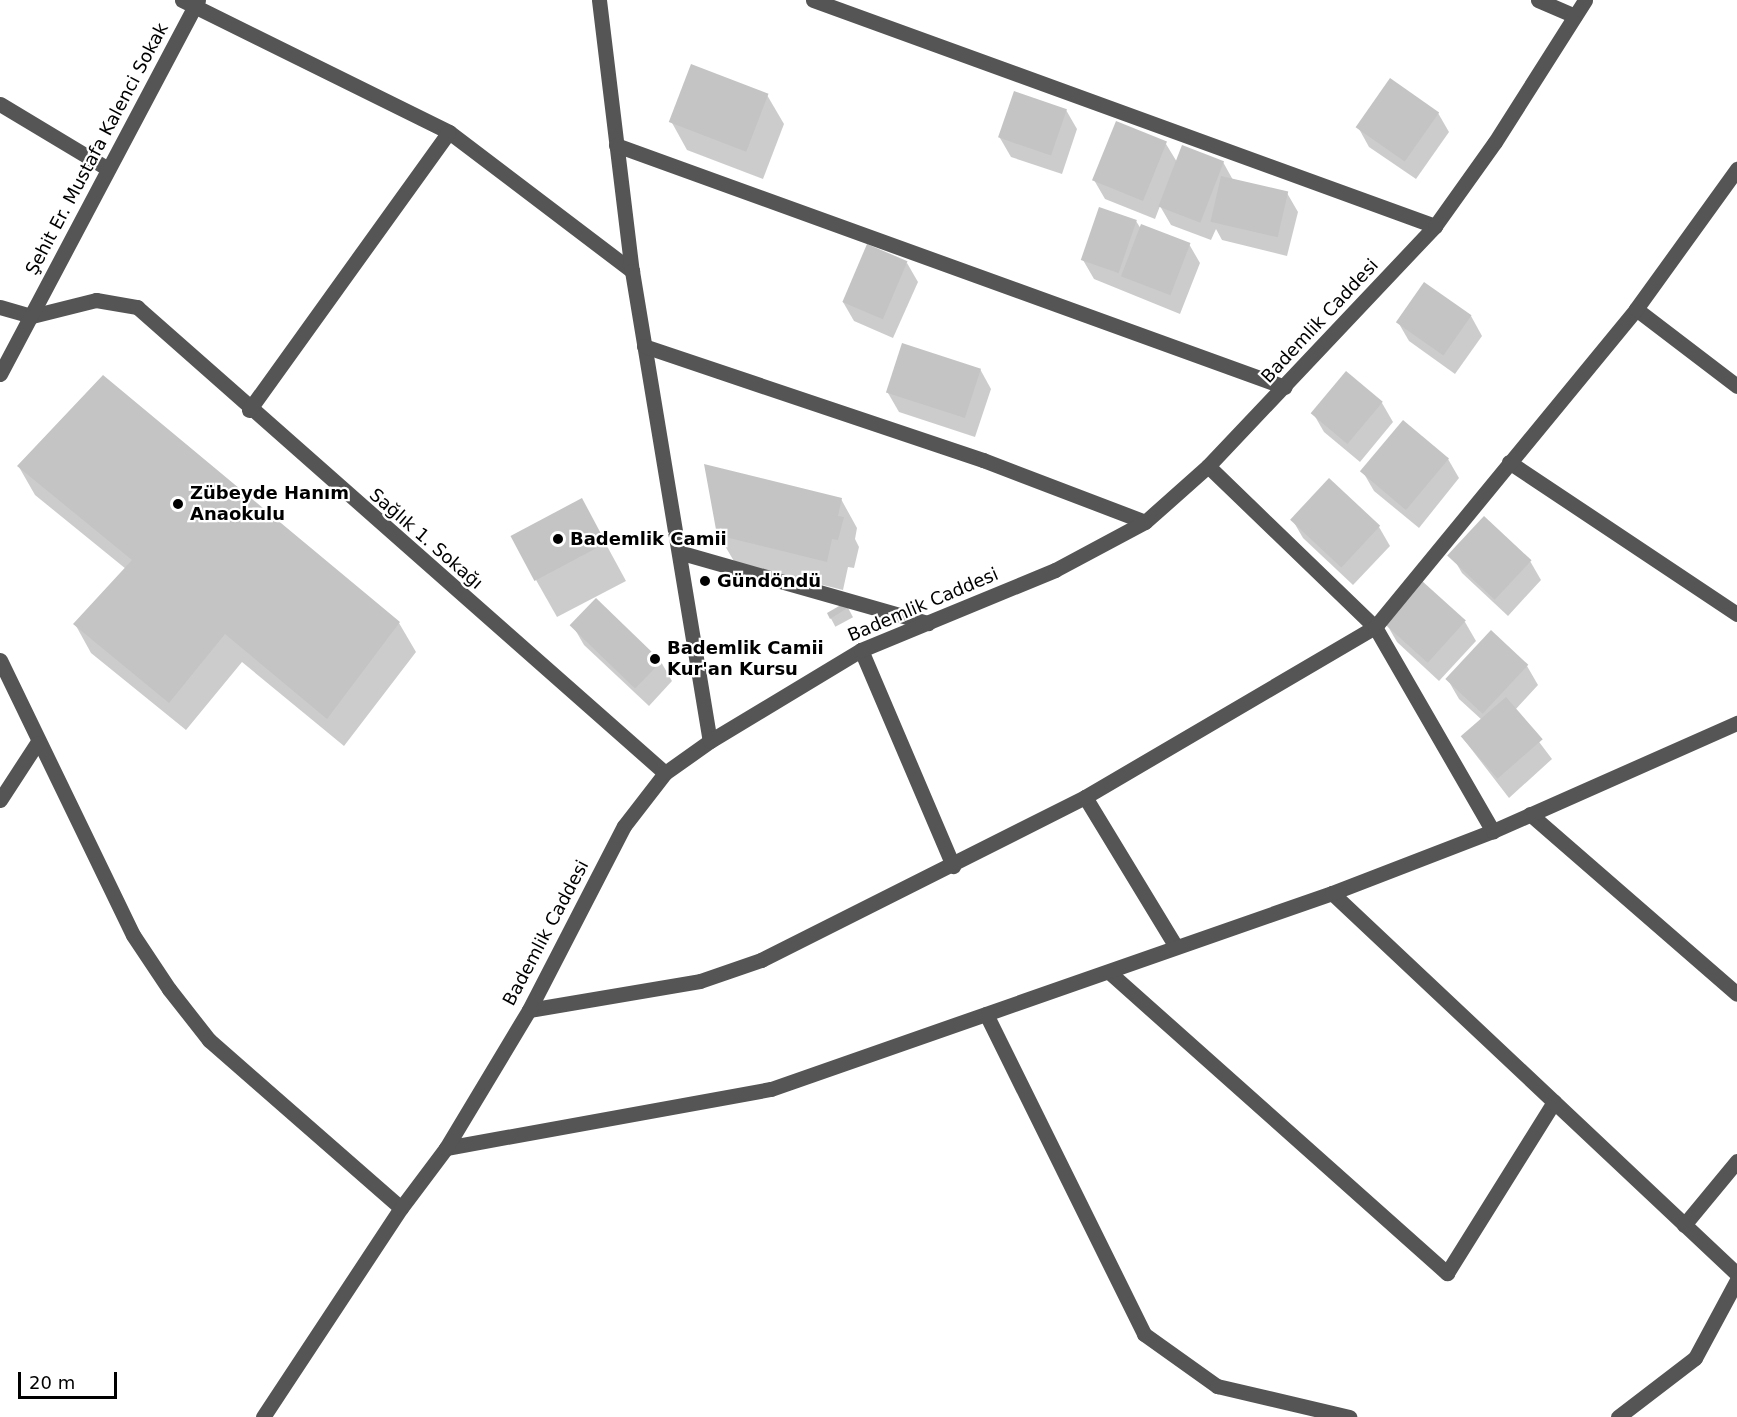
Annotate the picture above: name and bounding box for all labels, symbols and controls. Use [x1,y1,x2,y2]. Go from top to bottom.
street label: Şehit Er. Mustafa Kalenci Sokak [21,19,173,279]
street label: Bademlik Caddesi [1257,255,1383,387]
place label: Zübeyde Hanım Anaokulu [190,483,349,526]
street label: Sağlık 1. Sokağı [365,484,487,594]
marker: Zübeyde Hanım Anaokulu [171,497,185,511]
place label: Bademlik Camii [570,528,727,550]
marker: Bademlik Camii [551,532,565,546]
street label: Bademlik Caddesi [844,564,1002,646]
place label: Gündöndü [717,570,821,592]
marker: Gündöndü [698,574,712,588]
place label: Bademlik Camii Kur'an Kursu [667,638,824,680]
marker: Bademlik Camii Kur'an Kursu [648,652,662,666]
street label: Bademlik Caddesi [499,857,593,1009]
scale bar [21,1360,120,1398]
text: 20 m [29,1372,75,1393]

